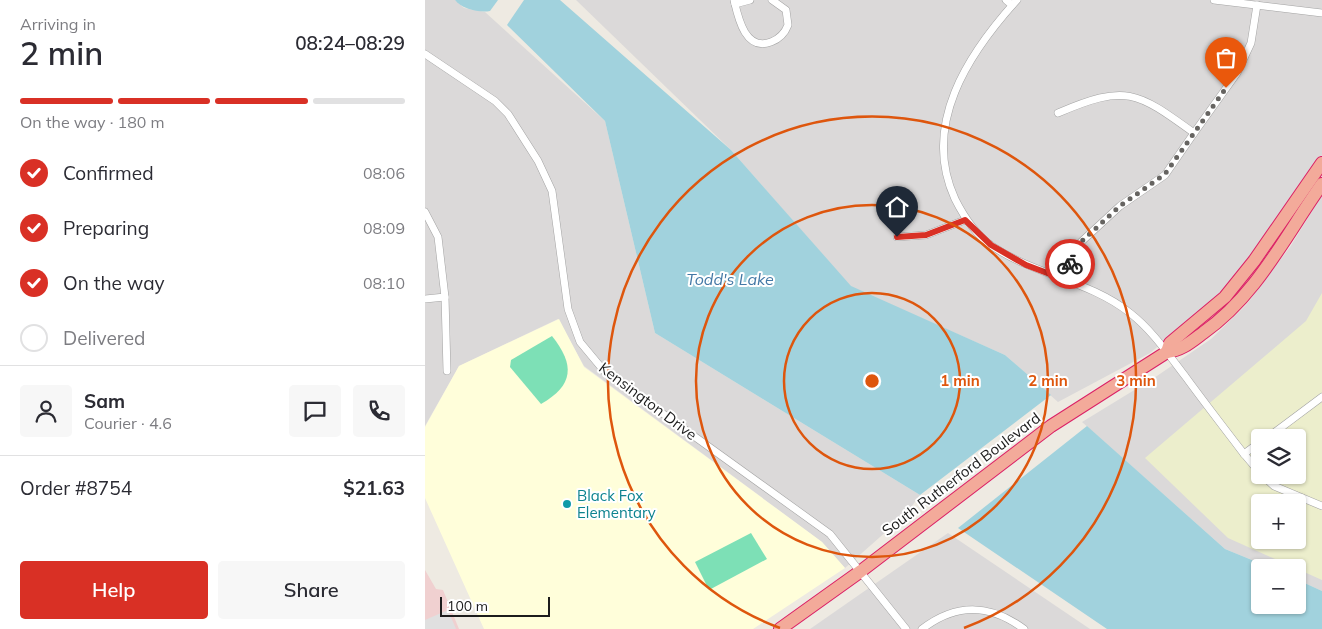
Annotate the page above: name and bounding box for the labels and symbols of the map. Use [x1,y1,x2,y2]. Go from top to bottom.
pin [1205,37,1247,88]
pin [876,186,918,237]
courier [1045,239,1095,289]
water label: Todd's Lake [686,269,774,289]
street label: Kensington Drive [595,358,701,444]
text: 1 min [940,371,980,390]
text: 2 min [1028,371,1068,390]
text: 3 min [1116,371,1156,390]
centre of rings [863,372,881,390]
street label: South Rutherford Boulevard [878,408,1044,540]
place label: Black Fox Elementary [577,486,656,522]
marker: Black Fox Elementary [561,498,573,510]
scale bar [440,594,550,617]

